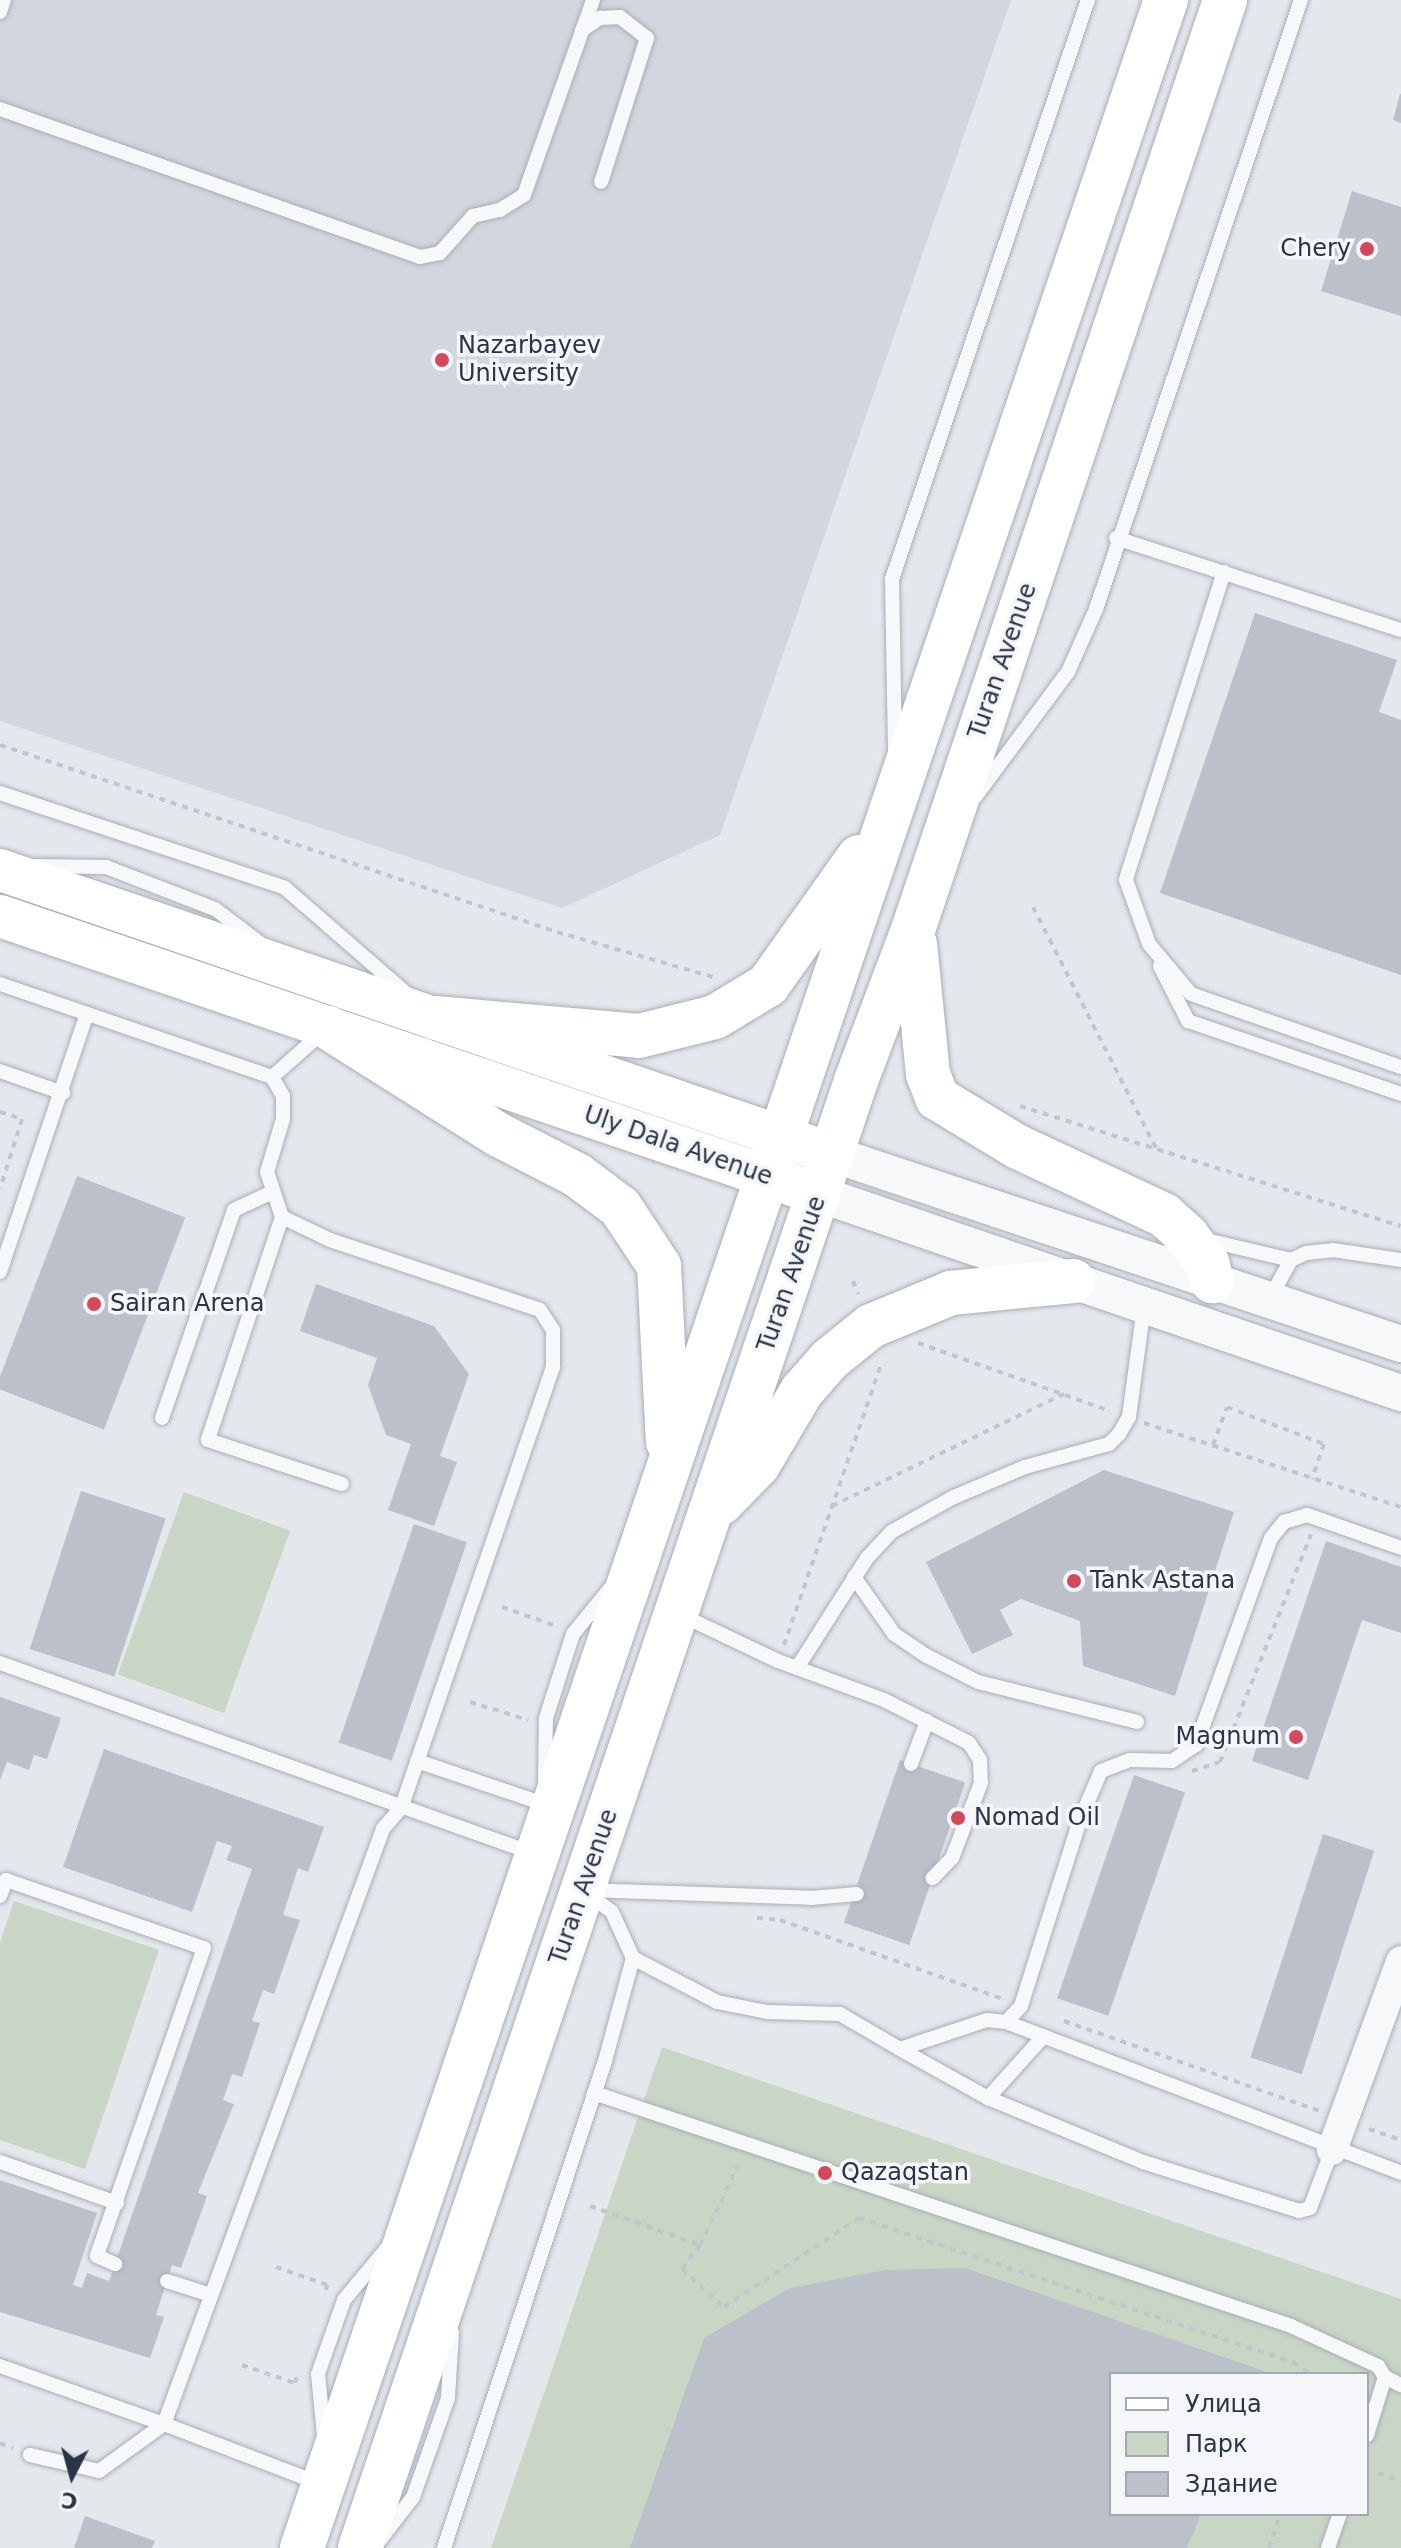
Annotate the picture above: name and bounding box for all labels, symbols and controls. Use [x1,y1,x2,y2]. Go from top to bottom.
place label: Chery [1280,235,1351,263]
marker: Chery [1358,240,1376,258]
place label: Nazarbayev University [458,332,601,388]
marker: Nazarbayev University [433,351,451,369]
street label: Turan Avenue [963,579,1043,743]
street label: Uly Dala Avenue [580,1100,776,1192]
street label: Turan Avenue [752,1192,832,1356]
place label: Sairan Arena [110,1290,264,1318]
marker: Sairan Arena [85,1295,103,1313]
place label: Tank Astana [1090,1567,1235,1595]
marker: Tank Astana [1065,1572,1083,1590]
place label: Magnum [1176,1723,1280,1751]
marker: Magnum [1287,1728,1305,1746]
place label: Nomad Oil [974,1804,1100,1832]
street label: Turan Avenue [544,1805,624,1969]
marker: Nomad Oil [949,1809,967,1827]
place label: Qazaqstan [841,2159,969,2187]
marker: Qazaqstan [816,2164,834,2182]
legend [1109,2372,1369,2516]
text: Улица [1185,2390,1262,2418]
text: Парк [1185,2430,1247,2458]
north arrow [32,2436,112,2516]
text: Здание [1185,2470,1278,2498]
text: С [60,2487,79,2514]

